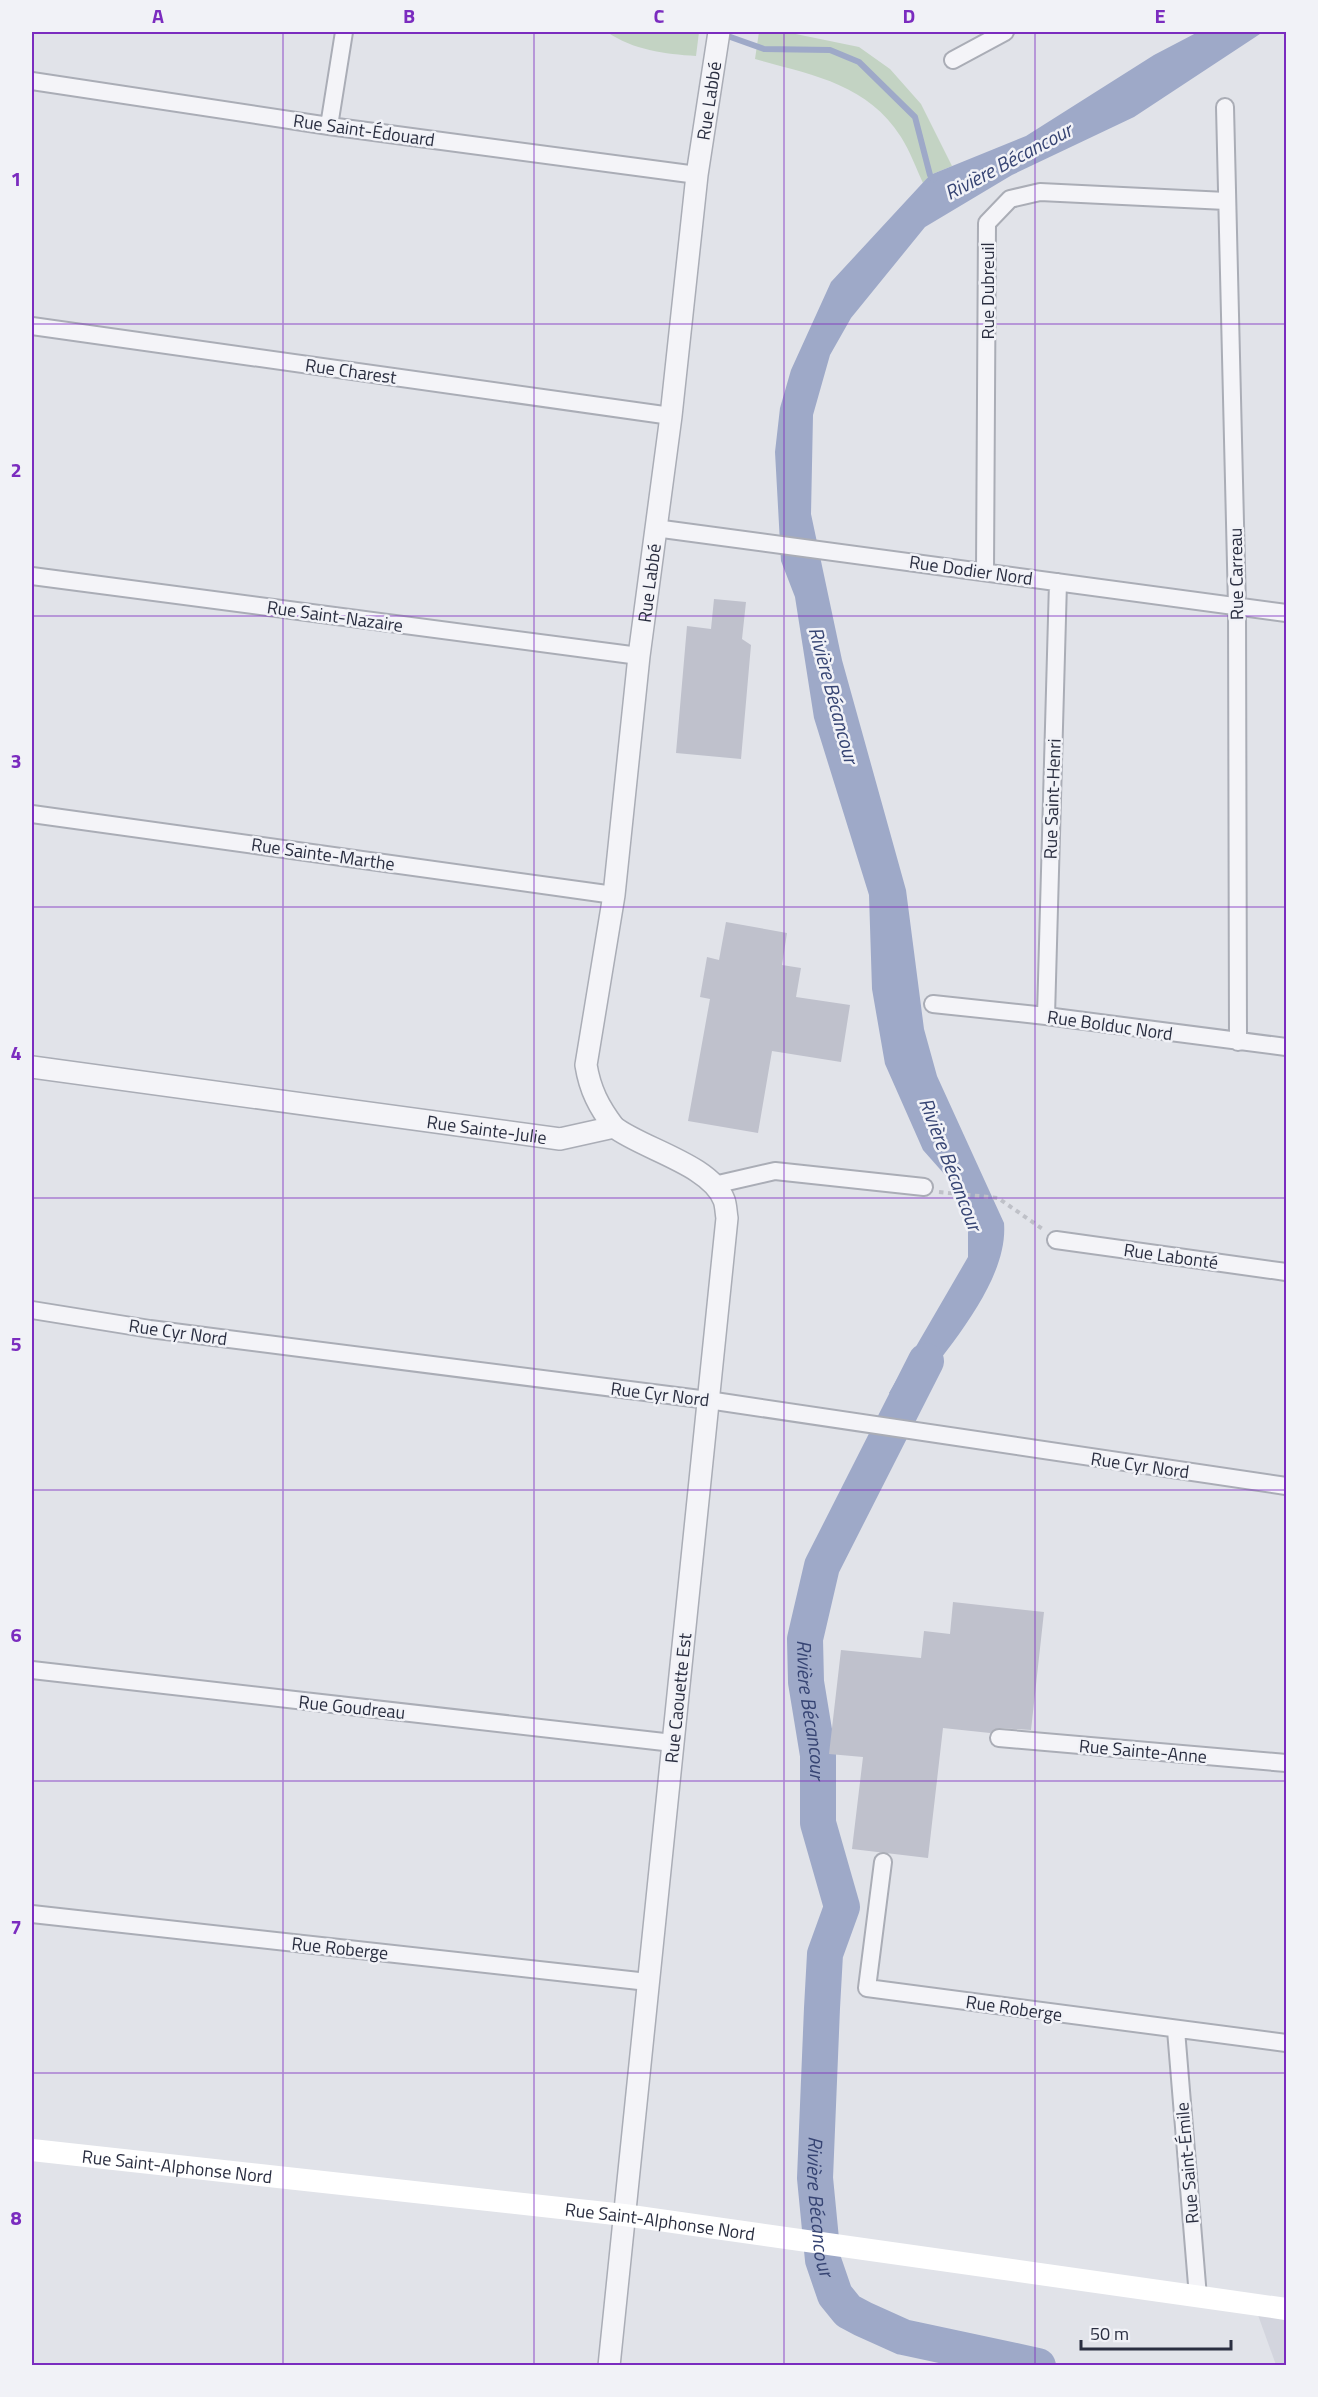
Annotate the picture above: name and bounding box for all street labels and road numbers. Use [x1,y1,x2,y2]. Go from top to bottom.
street label: Rue Labbé [689,59,728,142]
street label: Rue Saint-Édouard [291,107,437,153]
street label: Rue Dubreuil [974,242,1001,340]
street label: Rue Charest [304,351,399,391]
street label: Rue Carreau [1222,528,1250,620]
street label: Rue Labbé [630,542,667,624]
street label: Rue Dodier Nord [907,548,1035,592]
street label: Rue Saint-Nazaire [265,593,405,639]
street label: Rue Saint-Henri [1036,738,1068,860]
street label: Rue Sainte-Marthe [249,831,397,877]
street label: Rue Bolduc Nord [1046,1003,1174,1047]
street label: Rue Sainte-Julie [425,1107,548,1151]
street label: Rue Labonté [1122,1236,1220,1276]
street label: Rue Cyr Nord [127,1312,229,1352]
street label: Rue Cyr Nord [609,1375,711,1413]
street label: Rue Cyr Nord [1089,1445,1191,1485]
street label: Rue Caouette Est [658,1631,698,1764]
street label: Rue Goudreau [297,1688,407,1726]
street label: Rue Sainte-Anne [1078,1732,1208,1770]
street label: Rue Roberge [290,1930,390,1966]
street label: Rue Roberge [964,1988,1064,2028]
street label: Rue Saint-Émile [1168,2101,1206,2225]
street label: Rue Saint-Alphonse Nord [80,2142,274,2190]
street label: Rue Saint-Alphonse Nord [564,2195,757,2247]

